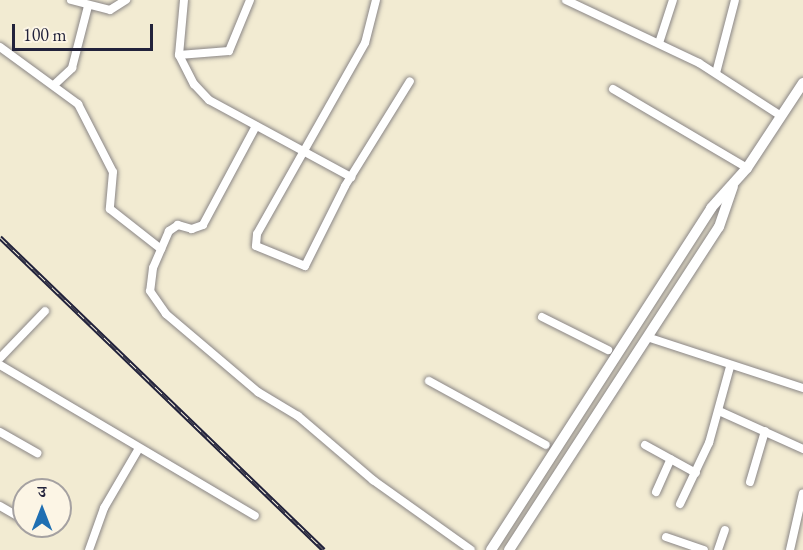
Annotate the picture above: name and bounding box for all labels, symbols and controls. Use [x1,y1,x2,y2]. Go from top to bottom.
scale bar [15,12,156,50]
text: 100 m [23,23,67,46]
north arrow [12,478,72,538]
text: उ [38,481,46,502]

